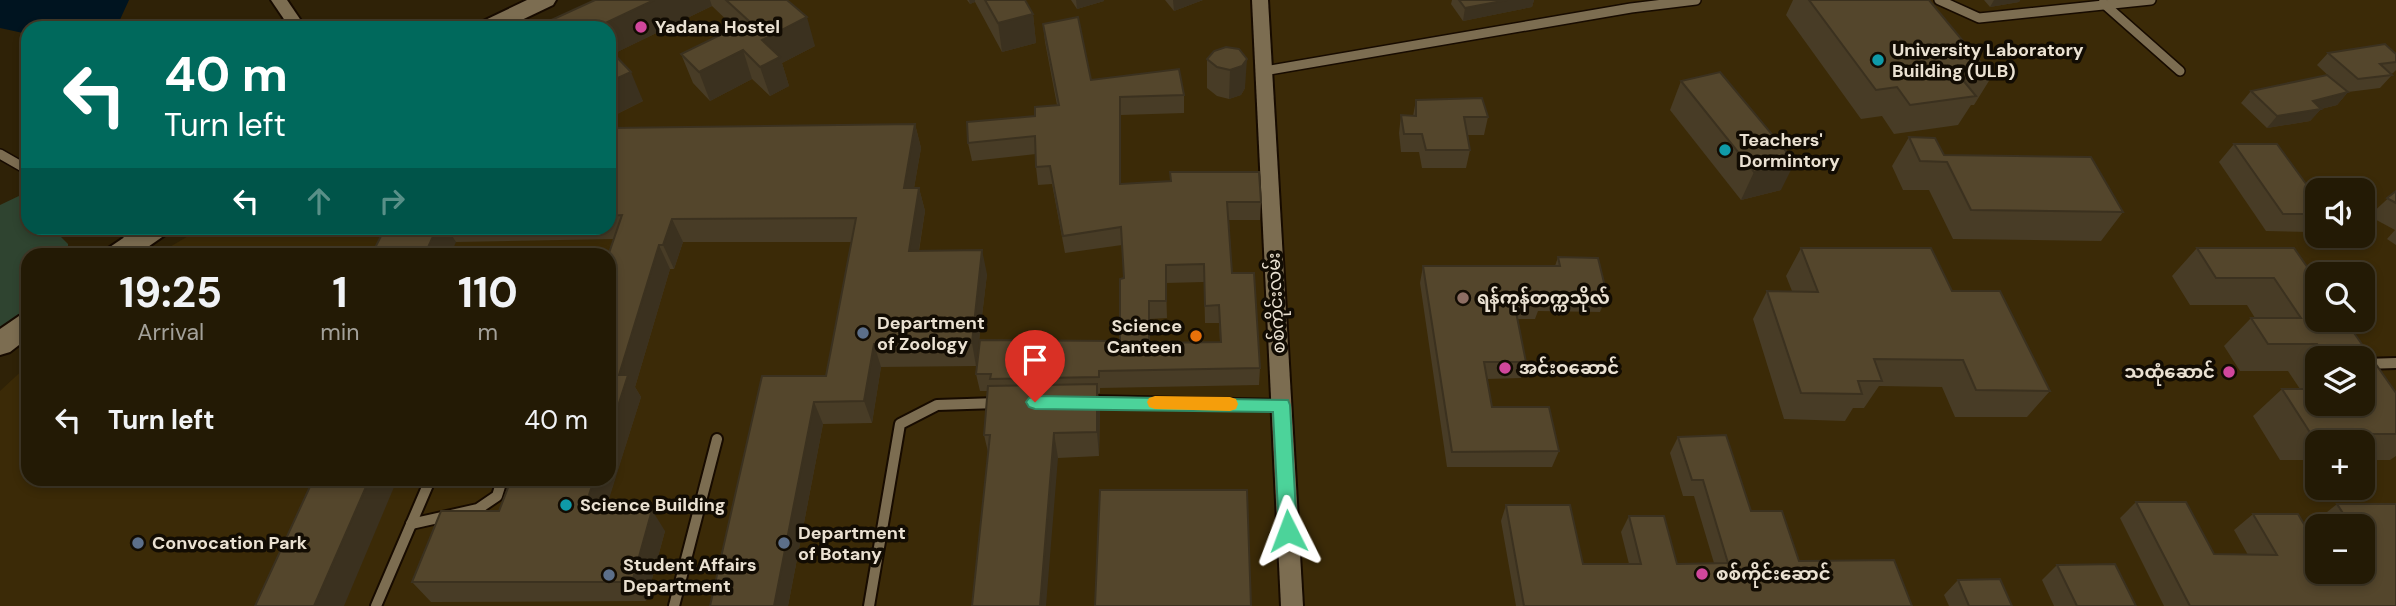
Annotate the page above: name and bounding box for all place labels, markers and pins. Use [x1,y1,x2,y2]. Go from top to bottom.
place label: Yadana Hostel [655,15,780,39]
marker: Yadana Hostel [633,19,649,35]
place label: University Laboratory Building (ULB) [1892,38,2084,83]
marker: University Laboratory Building (ULB) [1870,52,1886,68]
place label: Teachers' Dormintory [1739,128,1840,173]
marker: Teachers' Dormintory [1717,142,1733,158]
place label: ရန်ကုန်တက္ကသိုလ် [1477,286,1610,312]
marker: ရန်ကုန်တက္ကသိုလ် [1455,290,1471,306]
place label: Department of Zoology [877,311,985,356]
place label: Science Canteen [1107,314,1182,359]
marker: Department of Zoology [855,325,871,341]
marker: Science Canteen [1188,328,1204,344]
pin [1005,330,1065,402]
place label: အင်းဝ‌ဆောင် [1519,356,1619,380]
marker: အင်းဝ‌ဆောင် [1497,360,1513,376]
place label: သထုံဆောင် [2124,360,2215,386]
marker: သထုံဆောင် [2221,364,2237,380]
place label: Science Building [580,493,726,517]
marker: Science Building [558,497,574,513]
place label: Department of Botany [798,521,906,566]
place label: Convocation Park [152,531,308,555]
marker: Convocation Park [130,535,146,551]
marker: Department of Botany [776,535,792,551]
place label: Student Affairs Department [623,553,757,598]
place label: စစ်ကိုင်းဆောင် [1716,562,1831,588]
marker: စစ်ကိုင်းဆောင် [1694,566,1710,582]
marker: Student Affairs Department [601,567,617,583]

